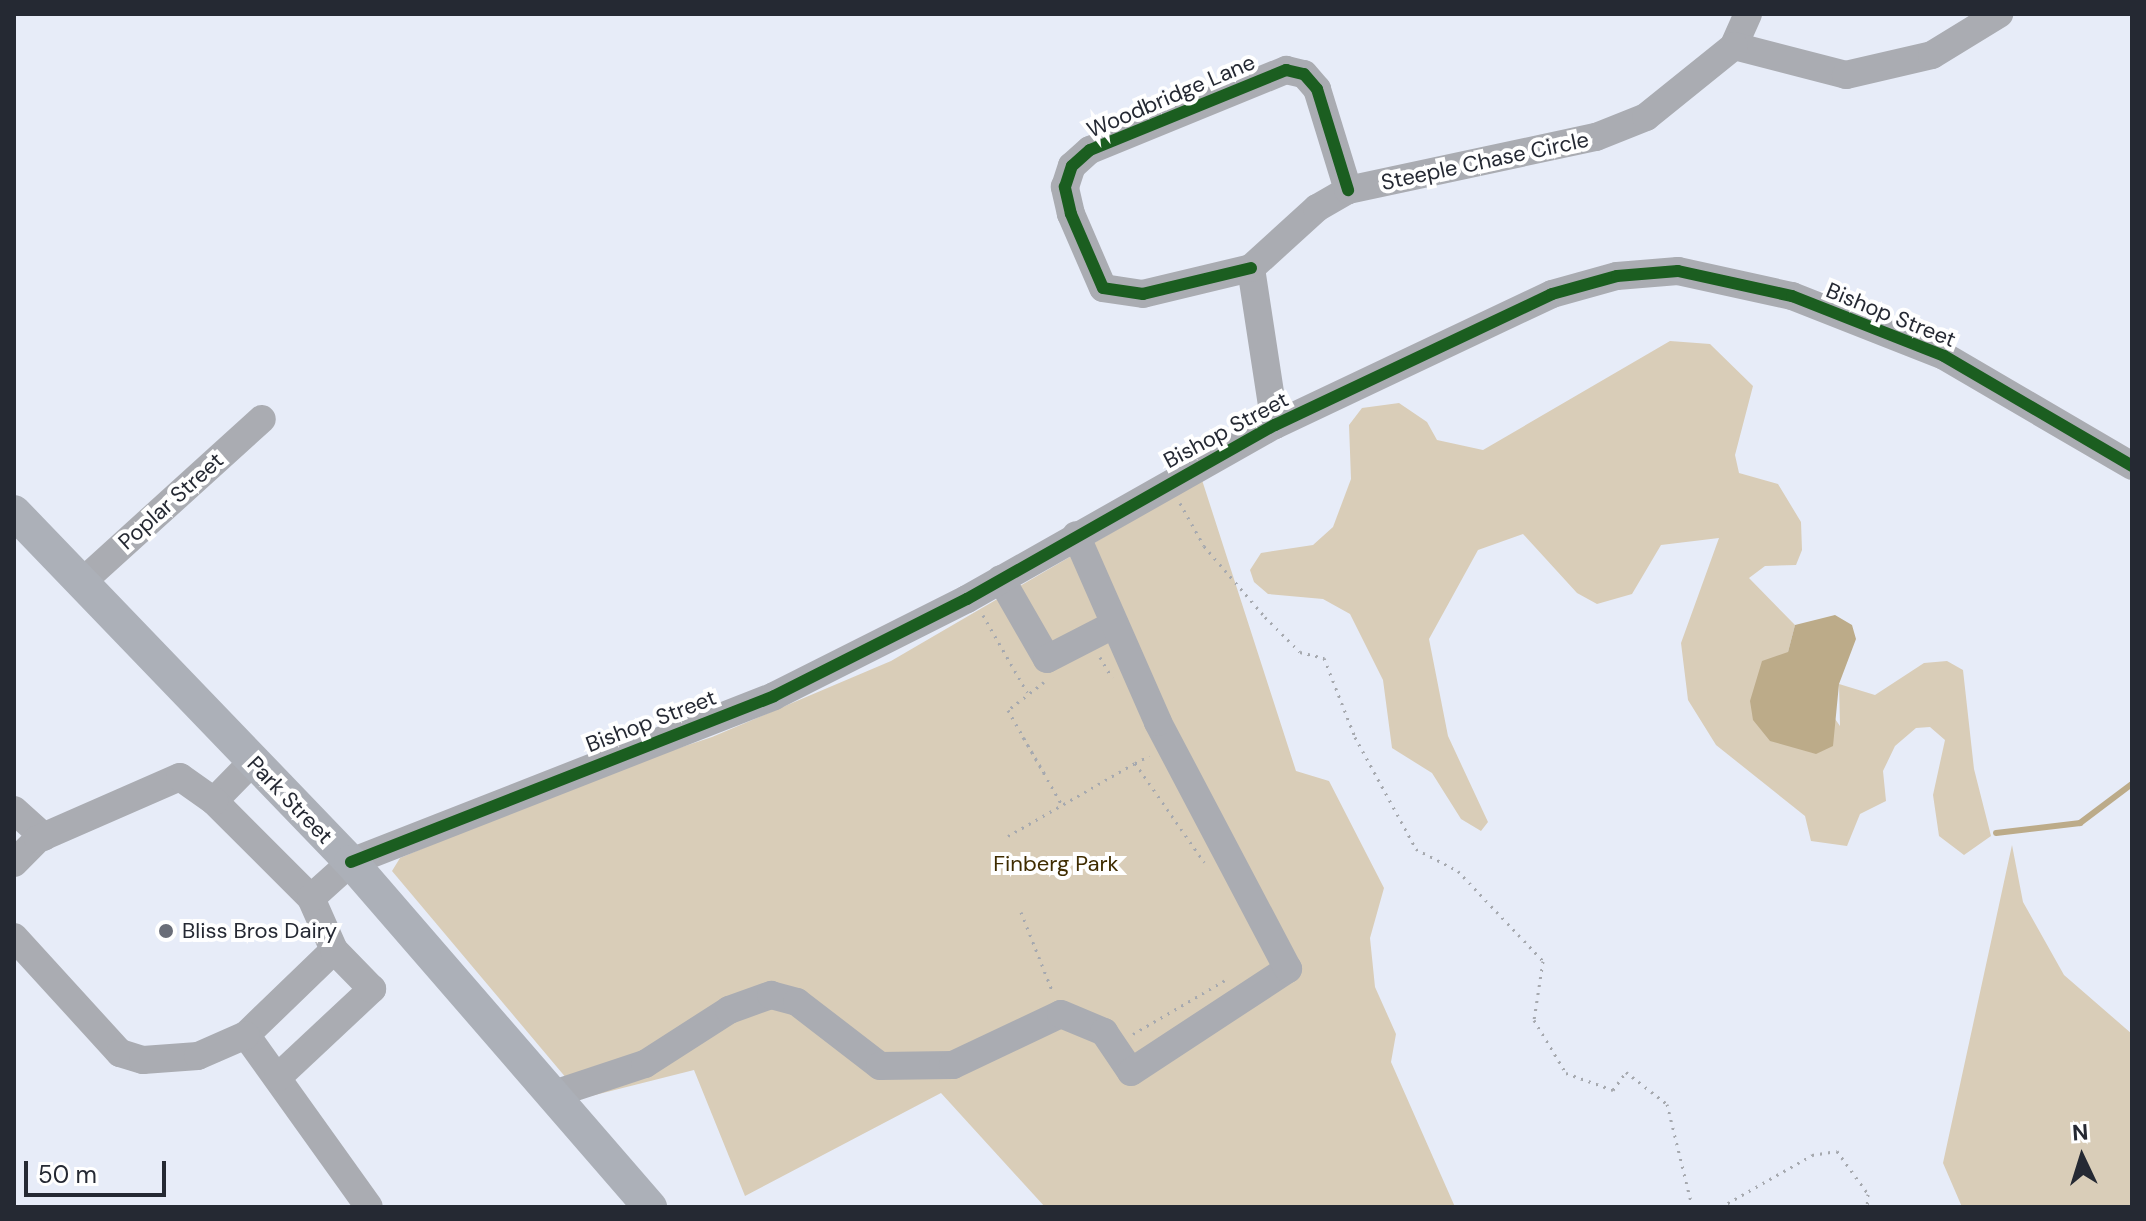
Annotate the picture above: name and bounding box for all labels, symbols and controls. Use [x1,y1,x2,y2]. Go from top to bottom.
street label: Woodbridge Lane [1083,49,1259,143]
street label: Steeple Chase Circle [1379,126,1591,196]
street label: Bishop Street [1822,277,1960,353]
street label: Bishop Street [1159,386,1293,474]
street label: Poplar Street [113,447,229,555]
street label: Bishop Street [582,684,720,758]
street label: Park Street [242,751,338,849]
park label: Finberg Park [993,851,1119,877]
place label: Bliss Bros Dairy [182,918,337,944]
marker: Bliss Bros Dairy [157,922,175,940]
north arrow [2042,1117,2122,1197]
text: N [2071,1118,2089,1148]
scale bar [28,1145,170,1195]
text: 50 m [38,1159,97,1190]

